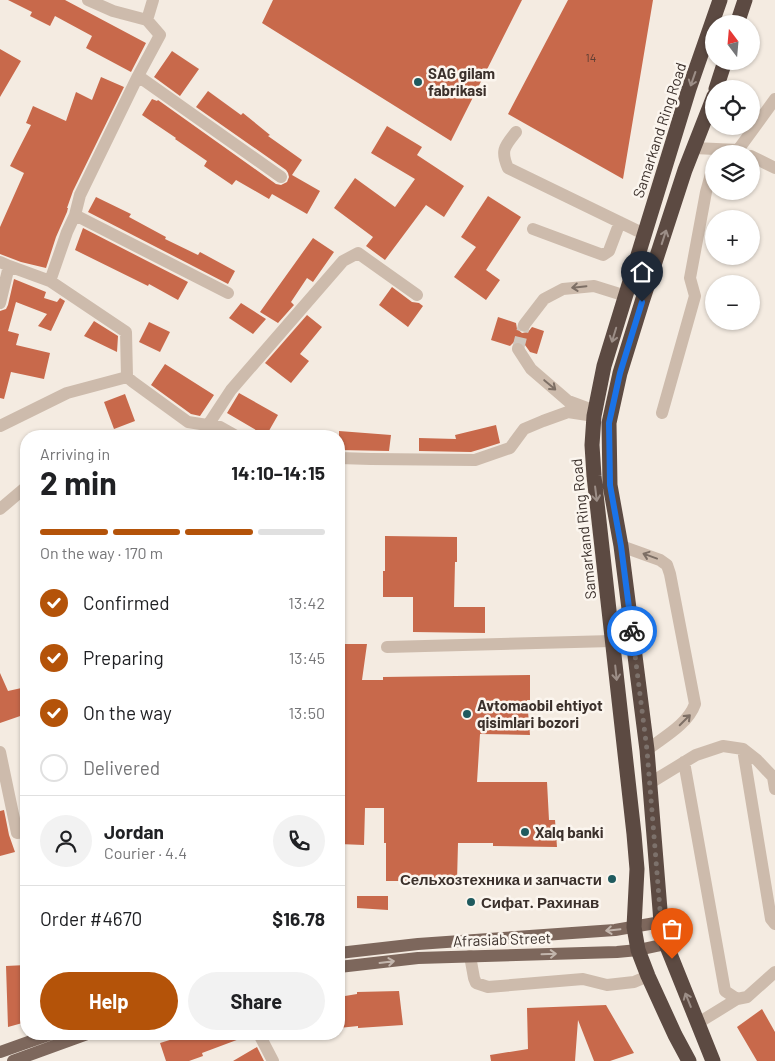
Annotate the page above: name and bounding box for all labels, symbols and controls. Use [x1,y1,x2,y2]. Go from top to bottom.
north arrow [705,15,760,70]
map controls [705,15,760,330]
house number: 14 [586,50,596,64]
street label: Samarkand Ring Road [629,60,689,200]
place label: SAG gilam fabrikasi [428,64,495,99]
one-way arrow [688,71,697,86]
marker: SAG gilam fabrikasi [412,76,424,88]
button: locate [705,80,760,135]
button: layers [705,145,760,200]
button: + [705,210,760,265]
one-way arrow [659,229,669,245]
pin [621,251,663,302]
icon: home [628,258,656,286]
button: − [705,275,760,330]
one-way arrow [571,282,587,292]
one-way arrow [608,326,618,342]
one-way arrow [543,379,556,390]
text: Arriving in [40,444,110,463]
street label: Samarkand Ring Road [567,458,599,600]
text: 14:10–14:15 [231,461,325,484]
text: 2 min [40,463,117,501]
one-way arrow [591,486,601,502]
text: On the way · 170 m [40,543,163,562]
one-way arrow [643,551,658,560]
icon: check [40,589,68,617]
text: Confirmed [83,591,170,614]
text: 13:42 [288,593,325,612]
courier [607,606,657,656]
icon: bike [618,617,646,645]
icon: check [40,644,68,672]
text: Preparing [83,646,164,669]
text: 13:45 [289,648,325,667]
one-way arrow [611,665,621,681]
place label: Avtomaobil ehtiyot qisimlari bozori [477,696,603,731]
icon: check [40,699,68,727]
text: On the way [83,701,172,724]
text: 13:50 [288,703,325,722]
marker: Avtomaobil ehtiyot qisimlari bozori [461,708,473,720]
one-way arrow [679,713,691,726]
text: Delivered [83,756,160,779]
button: person [40,815,92,867]
button: phone [273,815,325,867]
text: Jordan [104,820,164,843]
place label: Xalq banki [535,823,604,841]
marker: Xalq banki [519,826,531,838]
text: Courier · 4.4 [104,843,187,862]
place label: Сельхозтехника и запчасти [400,870,602,888]
marker: Сельхозтехника и запчасти [606,873,618,885]
place label: Сифат. Рахинав [481,893,599,911]
marker: Сифат. Рахинав [465,896,477,908]
text: Order #4670 [40,907,142,930]
text: $16.78 [272,907,325,930]
pin [651,908,693,959]
icon: bag [658,915,686,943]
one-way arrow [605,925,621,935]
street label: Afrasiab Street [453,928,551,950]
one-way arrow [541,949,557,959]
one-way arrow [379,957,395,967]
button: Help [40,972,178,1030]
button: Share [188,972,325,1030]
one-way arrow [683,993,693,1008]

